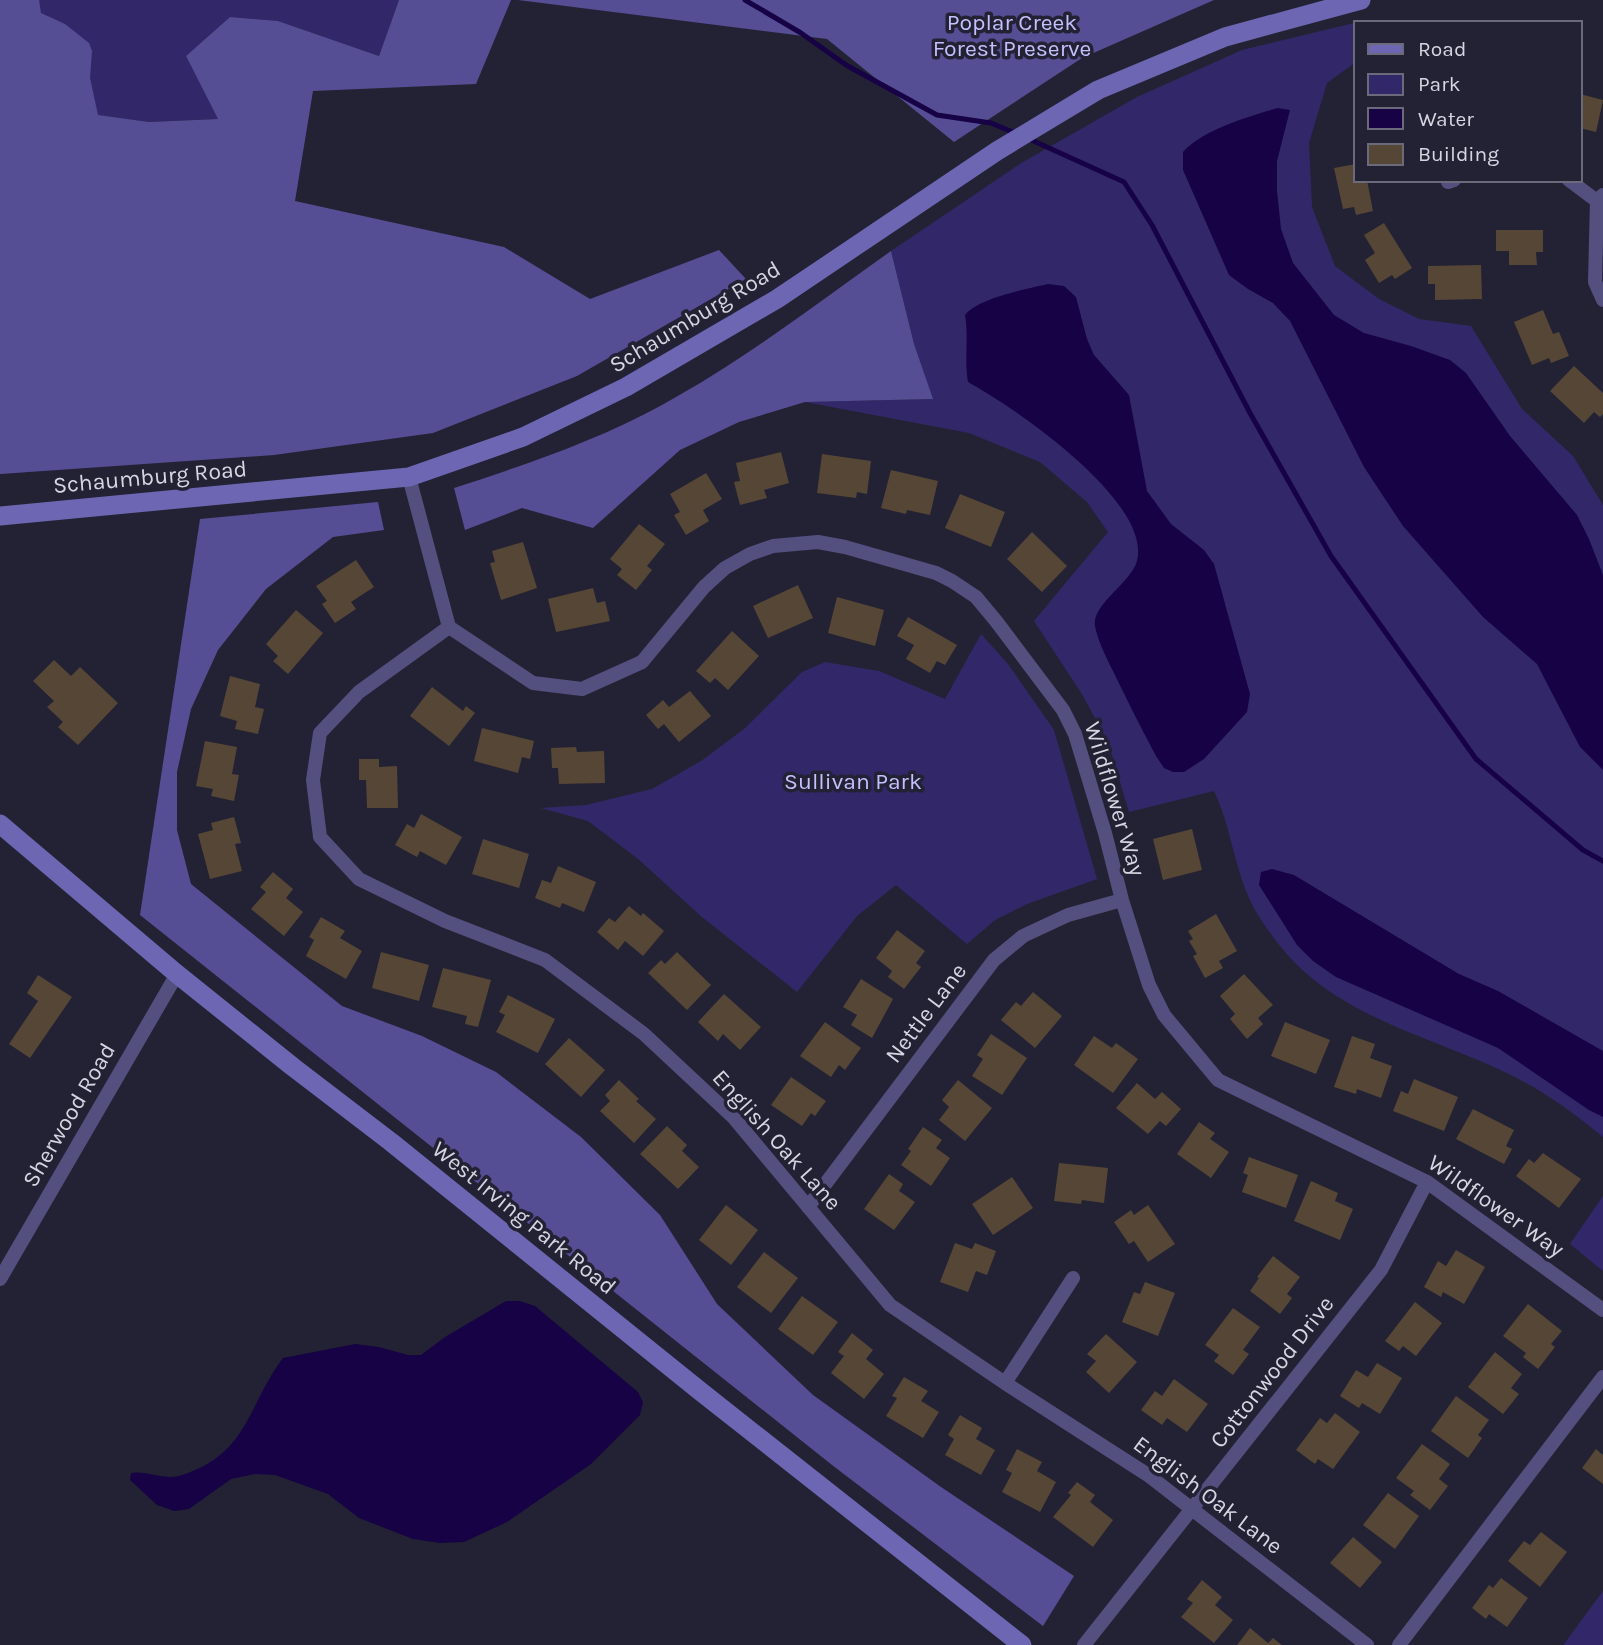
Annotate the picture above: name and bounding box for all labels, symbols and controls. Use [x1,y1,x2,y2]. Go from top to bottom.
park label: Poplar Creek Forest Preserve [933,9,1091,62]
legend [1354,21,1582,182]
text: Road [1418,37,1466,61]
text: Park [1418,72,1461,96]
text: Water [1418,107,1474,131]
text: Building [1418,142,1499,166]
street label: Schaumburg Road [605,255,785,379]
street label: Schaumburg Road [52,455,248,499]
street label: Wildflower Way [1079,719,1151,880]
park label: Sullivan Park [784,768,922,795]
street label: Nettle Lane [880,958,972,1068]
street label: Sherwood Road [17,1038,121,1192]
street label: English Oak Lane [707,1064,847,1216]
street label: West Irving Park Road [427,1136,621,1300]
street label: Wildflower Way [1423,1149,1569,1263]
street label: Cottonwood Drive [1204,1291,1340,1453]
street label: English Oak Lane [1128,1430,1288,1560]

